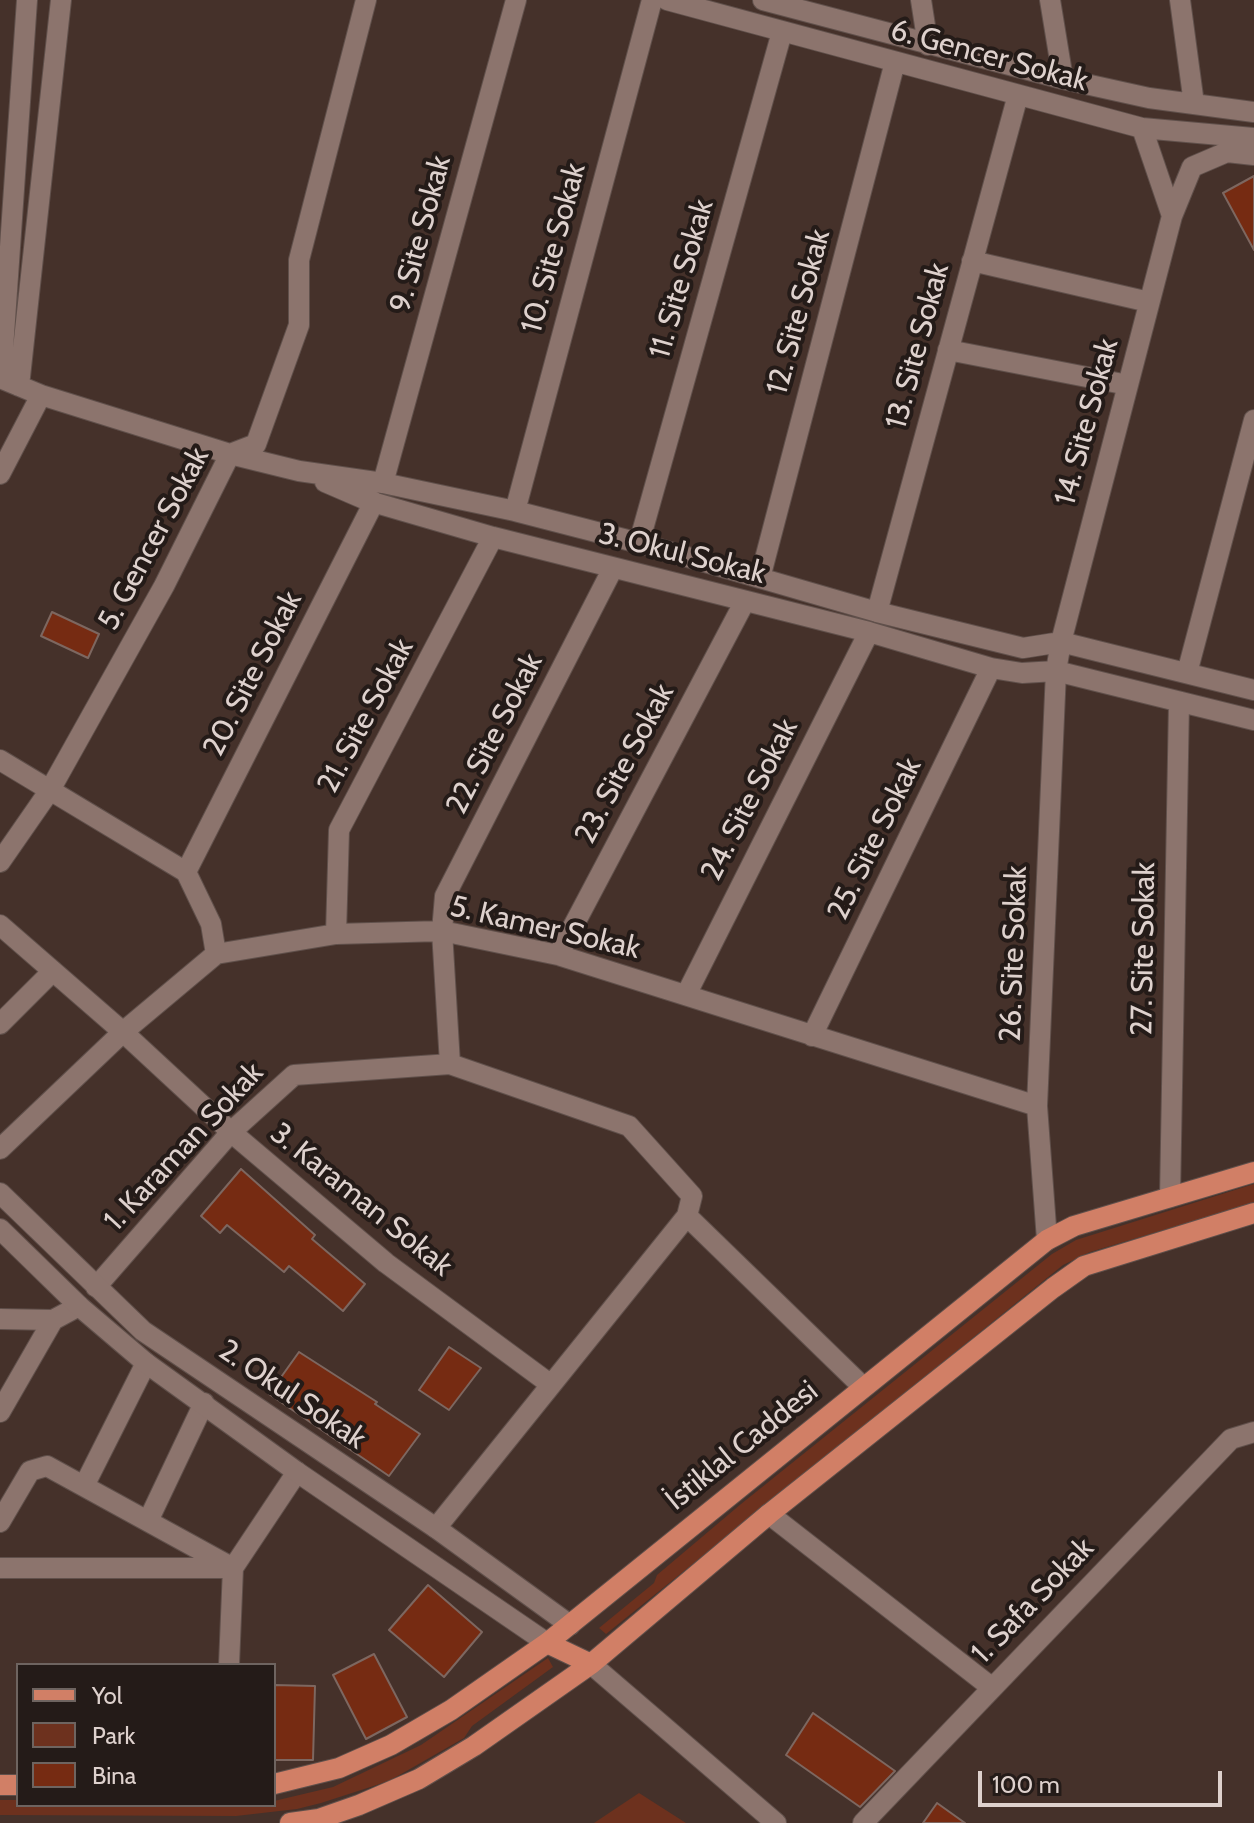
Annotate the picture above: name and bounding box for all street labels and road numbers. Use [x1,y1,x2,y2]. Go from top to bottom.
street label: 6. Gencer Sokak [887,12,1091,100]
street label: 9. Site Sokak [383,152,459,316]
street label: 10. Site Sokak [514,159,594,337]
street label: 11. Site Sokak [642,195,722,363]
street label: 12. Site Sokak [760,226,838,398]
street label: 13. Site Sokak [879,259,957,433]
street label: 14. Site Sokak [1048,335,1126,509]
street label: 5. Gencer Sokak [91,442,217,636]
street label: 3. Okul Sokak [595,516,769,592]
street label: 20. Site Sokak [196,586,310,762]
street label: 21. Site Sokak [310,633,422,799]
street label: 22. Site Sokak [439,648,551,820]
street label: 23. Site Sokak [568,678,682,850]
street label: 24. Site Sokak [694,713,806,887]
street label: 25. Site Sokak [820,752,930,926]
street label: 27. Site Sokak [1124,862,1164,1036]
street label: 26. Site Sokak [993,865,1035,1043]
street label: 5. Kamer Sokak [447,889,643,967]
street label: 1. Karaman Sokak [97,1055,271,1239]
street label: 3. Karaman Sokak [263,1116,459,1284]
street label: 2. Okul Sokak [212,1333,372,1457]
street label: İstiklal Caddesi [659,1374,825,1518]
street label: 1. Safa Sokak [964,1531,1102,1671]

